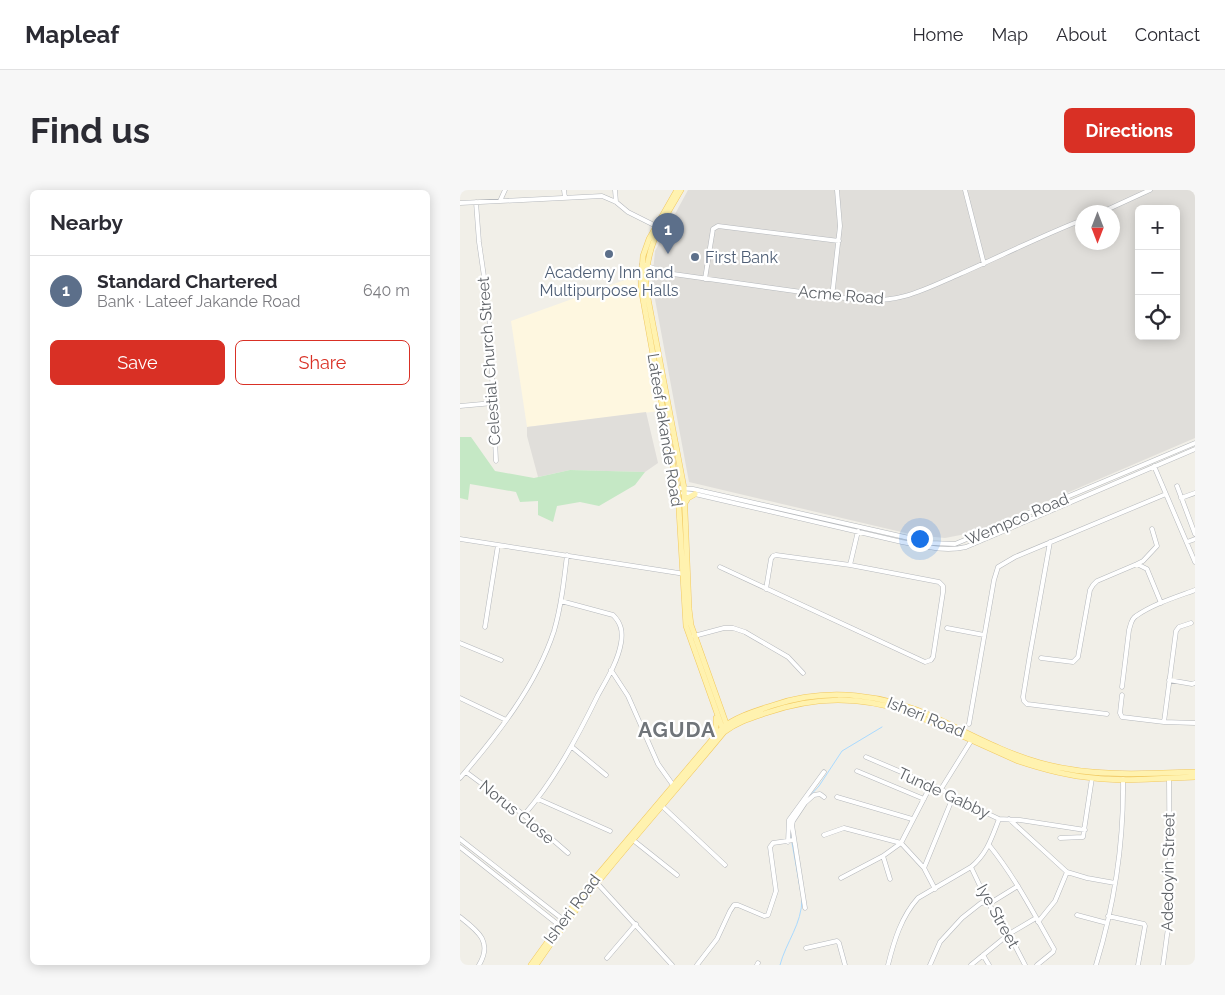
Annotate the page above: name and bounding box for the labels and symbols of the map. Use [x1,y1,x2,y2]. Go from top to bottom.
north arrow [1075,205,1120,250]
pin: 1 [652,213,684,254]
marker: Academy Inn and Multipurpose Halls [603,248,615,260]
place label: First Bank [705,248,778,267]
marker: First Bank [689,251,701,263]
place label: Academy Inn and Multipurpose Halls [539,263,679,300]
street label: Celestial Church Street [474,275,504,446]
street label: Acme Road [797,282,885,308]
street label: Lateef Jakande Road [643,352,687,508]
street label: Wempco Road [963,489,1072,549]
your location [907,526,933,552]
street label: Isheri Road [884,693,968,741]
district label: AGUDA [638,717,716,742]
street label: Tunde Gabby [895,763,993,823]
street label: Norus Close [476,776,558,848]
street label: Adedoyin Street [1157,812,1179,932]
street label: Isheri Road [540,871,604,947]
street label: Iye Street [973,881,1024,952]

